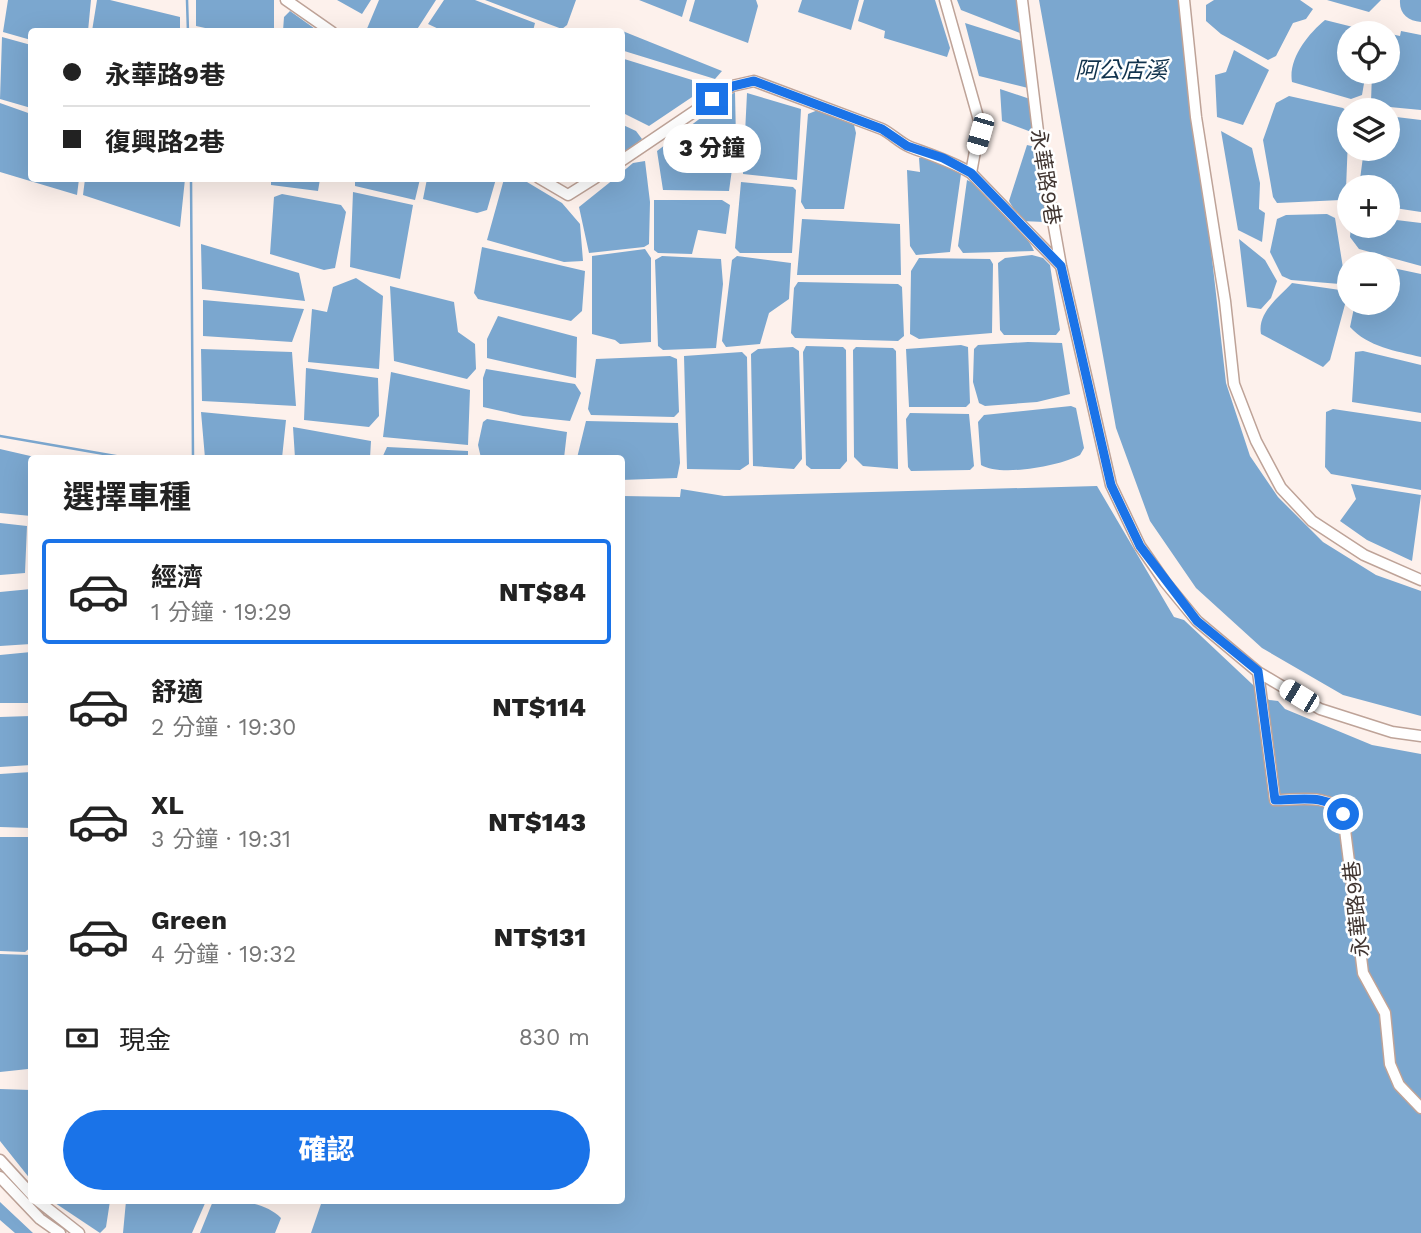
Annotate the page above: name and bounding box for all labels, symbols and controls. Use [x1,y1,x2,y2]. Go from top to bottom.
map controls [1337,21,1400,315]
button: locate [1337,21,1400,84]
water label: 阿公店溪 [1075,57,1170,84]
text: 永華路9巷 [105,60,225,90]
route end [696,83,728,115]
button: layers [1337,98,1400,161]
car [965,111,996,157]
callout: 3 分鐘 [663,124,761,172]
text: 復興路2巷 [105,127,225,157]
street label: 永華路9巷 [1026,127,1066,227]
text: 3 分鐘 [679,135,745,162]
button: + [1337,175,1400,238]
button: − [1337,252,1400,315]
text: 選擇車種 [63,478,191,516]
icon: car [67,560,130,623]
text: 經濟 [151,562,203,592]
text: NT$84 [499,577,586,607]
text: 1 分鐘 · 19:29 [151,599,292,626]
icon: car [67,675,130,738]
car [1276,676,1323,716]
text: 舒適 [151,677,203,707]
text: NT$114 [492,692,586,722]
text: 2 分鐘 · 19:30 [151,714,296,741]
icon: car [67,790,130,853]
text: XL [151,790,184,820]
route start [1327,798,1359,830]
text: NT$143 [488,807,586,837]
text: 3 分鐘 · 19:31 [151,826,291,853]
street label: 永華路9巷 [1339,859,1373,959]
icon: car [67,905,130,968]
text: Green [151,905,227,935]
text: NT$131 [494,922,586,952]
text: 4 分鐘 · 19:32 [151,941,296,968]
icon: cash [63,1019,101,1057]
text: 830 m [519,1024,590,1051]
text: 現金 [119,1025,171,1055]
button: 確認 [63,1110,590,1190]

